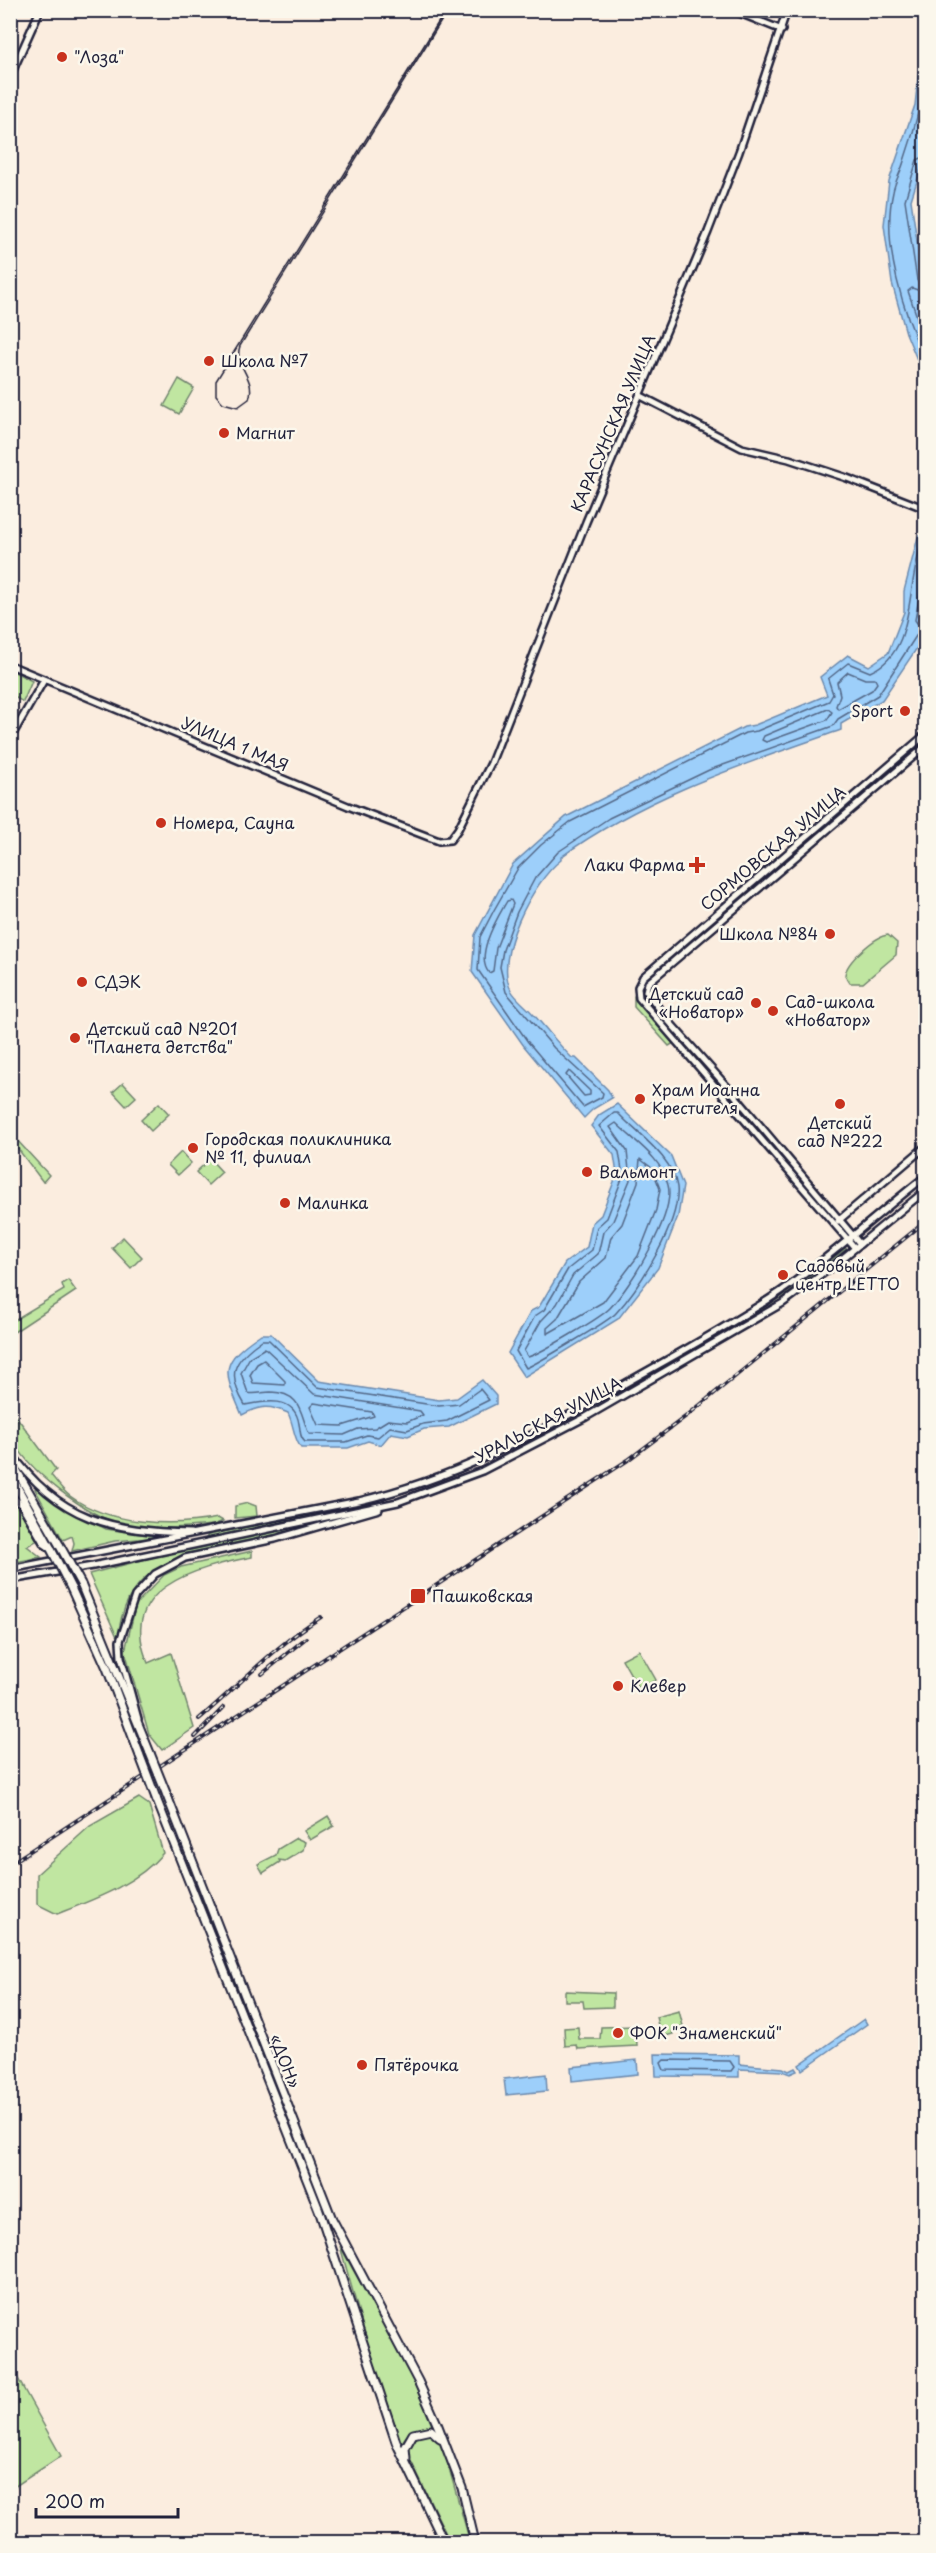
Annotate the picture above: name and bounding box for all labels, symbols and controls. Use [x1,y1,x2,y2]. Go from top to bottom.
place label: "Лоза" [74,44,124,68]
marker: "Лоза" [55,50,69,64]
street label: КАРАСУНСКАЯ УЛИЦА [564,330,660,515]
place label: Школа №7 [221,348,308,372]
marker: Школа №7 [202,354,216,368]
place label: Магнит [236,420,296,444]
marker: Магнит [217,426,231,440]
place label: Sport [851,698,893,722]
marker: Sport [898,704,912,718]
street label: УЛИЦА 1 МАЯ [178,710,293,776]
street label: СОРМОВСКАЯ УЛИЦА [694,779,850,915]
place label: Номера, Сауна [173,810,295,834]
marker: Номера, Сауна [154,816,168,830]
place label: Лаки Фарма [584,852,685,876]
marker: Лаки Фарма [690,858,704,872]
place label: Школа №84 [719,921,818,945]
marker: Школа №84 [823,927,837,941]
place label: СДЭК [94,969,141,993]
marker: СДЭК [75,975,89,989]
place label: Детский сад «Новатор» [648,981,744,1023]
place label: Сад-школа «Новатор» [785,989,875,1031]
marker: Детский сад «Новатор» [749,996,763,1010]
marker: Сад-школа «Новатор» [766,1004,780,1018]
place label: Детский сад №201 "Планета детства" [86,1016,237,1058]
marker: Детский сад №201 "Планета детства" [68,1031,82,1045]
place label: Храм Иоанна Крестителя [652,1077,760,1119]
marker: Храм Иоанна Крестителя [633,1092,647,1106]
marker: Детский сад №222 [833,1097,847,1111]
place label: Детский сад №222 [797,1110,883,1152]
place label: Городская поликлиника № 11, филиал [205,1126,391,1168]
marker: Городская поликлиника № 11, филиал [186,1141,200,1155]
place label: Вальмонт [599,1159,676,1183]
marker: Вальмонт [580,1165,594,1179]
place label: Малинка [297,1190,368,1214]
marker: Малинка [278,1196,292,1210]
place label: Садовый центр LETTO [795,1253,900,1295]
marker: Садовый центр LETTO [776,1268,790,1282]
street label: УРАЛЬСКАЯ УЛИЦА [470,1370,625,1468]
place label: Пашковская [432,1583,533,1607]
marker: Пашковская [409,1587,427,1605]
place label: Клевер [630,1673,687,1697]
marker: Клевер [611,1679,625,1693]
place label: ФОК "Знаменский" [630,2020,782,2044]
marker: ФОК "Знаменский" [611,2026,625,2040]
street label: «ДОН» [265,2030,307,2091]
place label: Пятёрочка [374,2052,459,2076]
marker: Пятёрочка [355,2058,369,2072]
scale bar [36,2481,178,2519]
text: 200 m [45,2487,105,2514]

